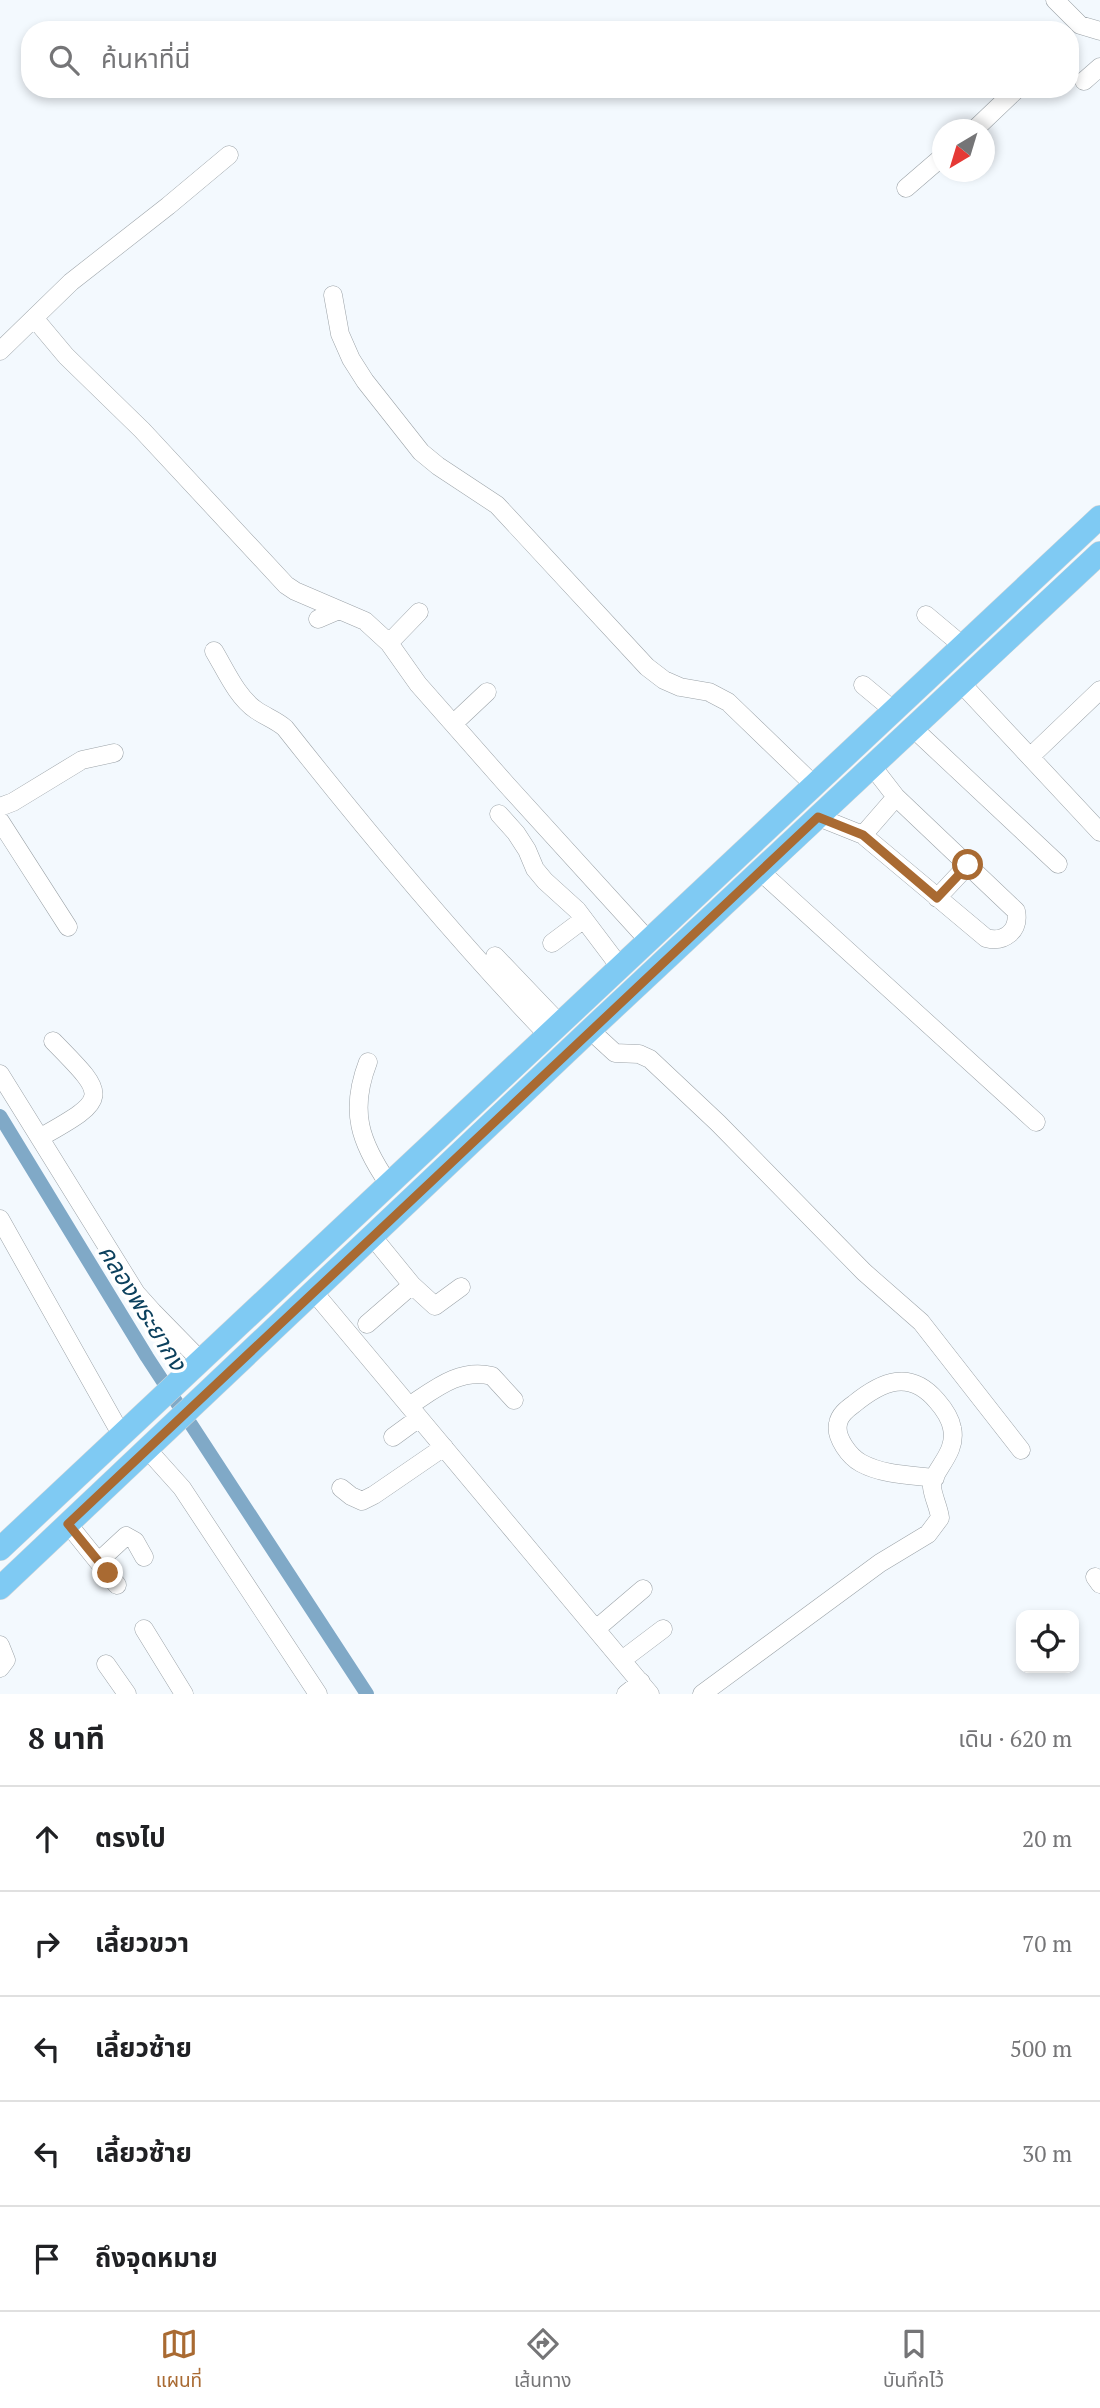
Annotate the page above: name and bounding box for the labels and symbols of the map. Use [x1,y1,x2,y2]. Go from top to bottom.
north arrow [932,119,995,182]
route start [952,849,983,880]
water label: คลองพระยากง [92,1238,195,1377]
route end [92,1557,123,1588]

